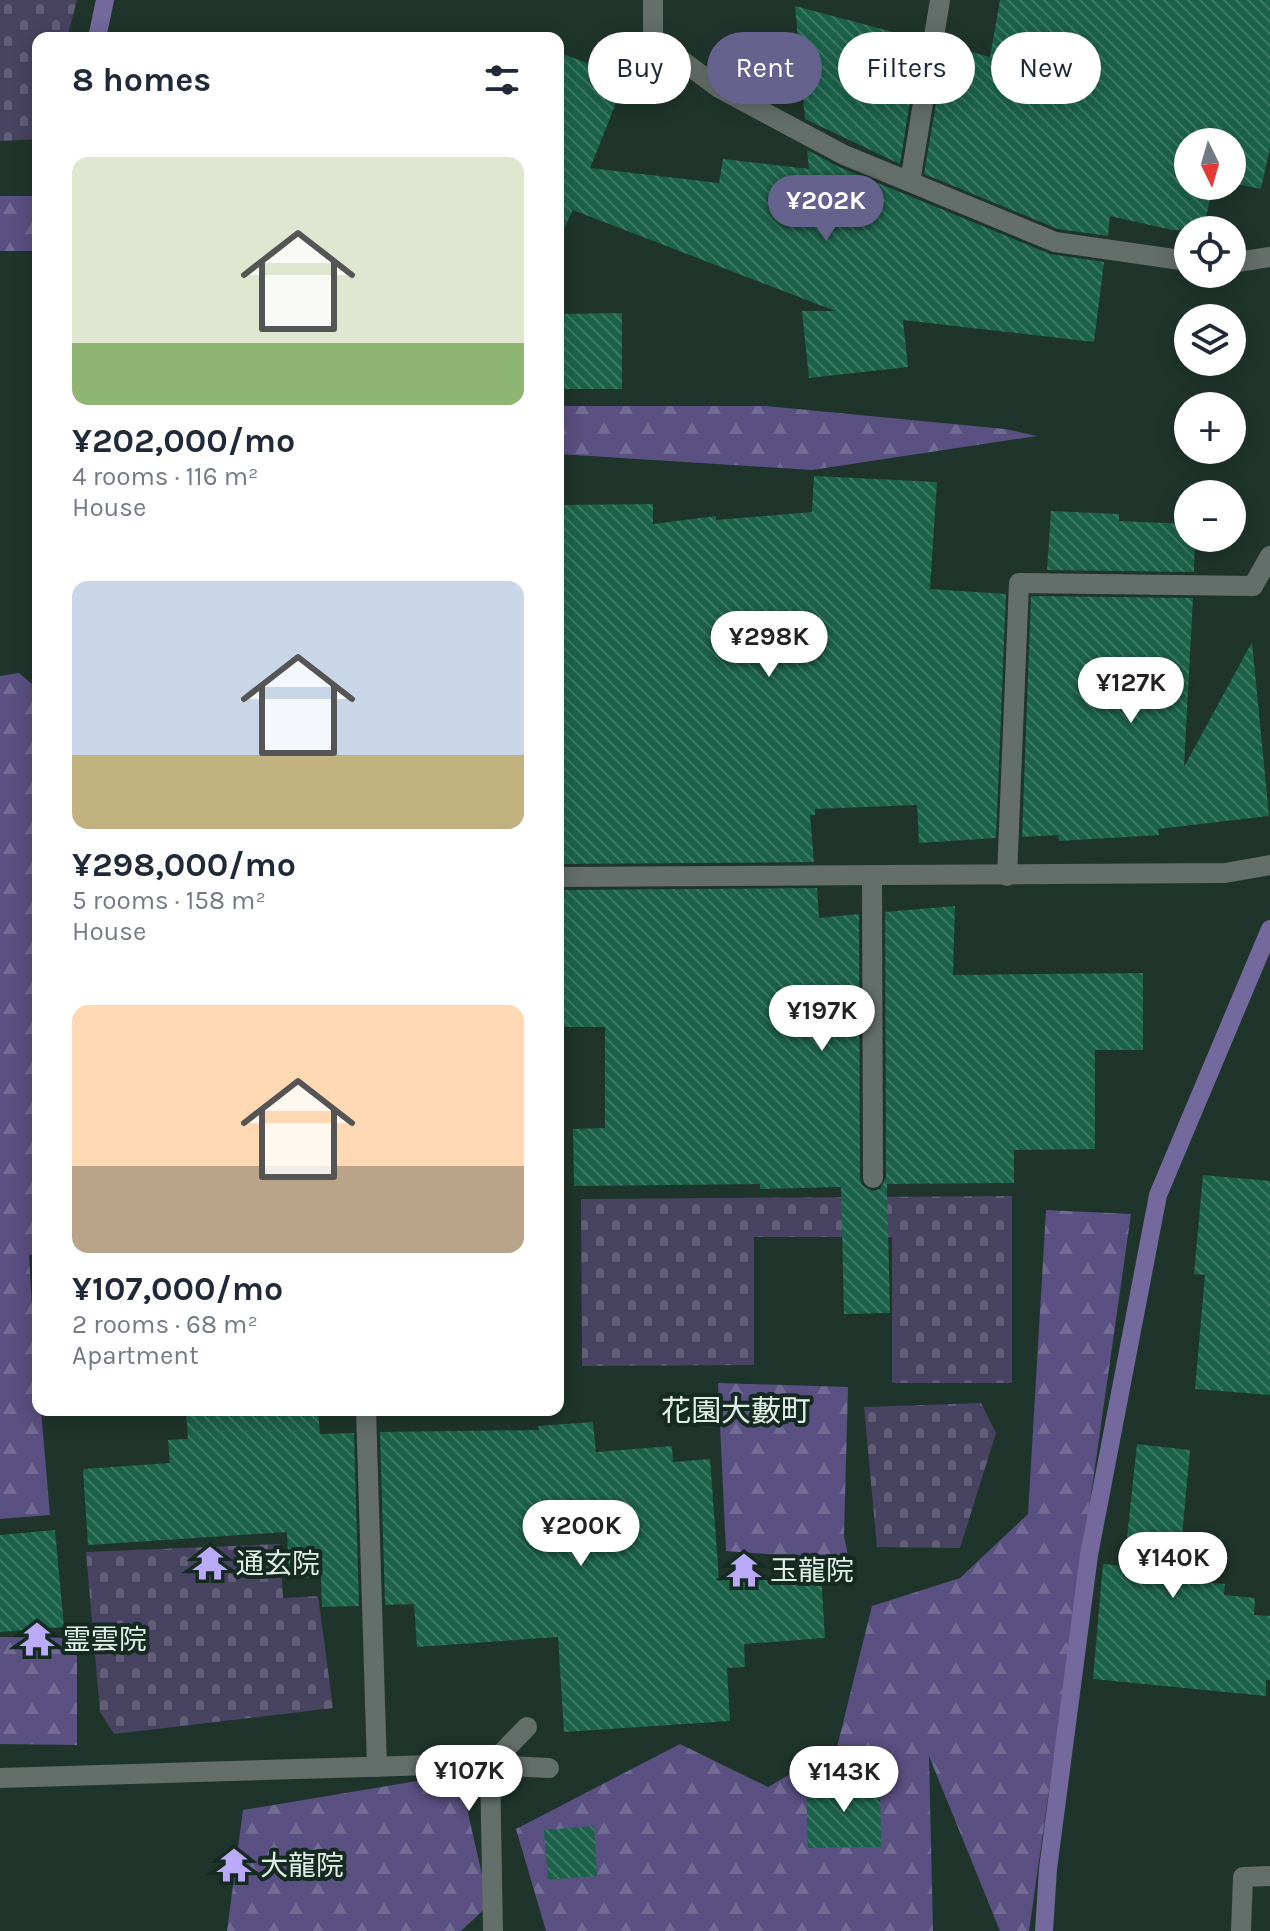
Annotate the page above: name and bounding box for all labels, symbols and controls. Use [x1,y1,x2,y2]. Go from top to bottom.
chip: Buy [588,32,691,104]
chip: Rent [707,32,822,104]
chip: Filters [838,32,975,104]
chip: New [991,32,1101,104]
icon: filters [480,58,524,102]
text: 8 homes [72,60,211,100]
north arrow [1174,128,1246,200]
map controls [1174,128,1246,552]
pin: ¥202K [770,175,882,243]
text: ¥202K [786,185,866,216]
icon: home [226,209,370,353]
button: locate [1174,216,1246,288]
button: layers [1174,304,1246,376]
button: + [1174,392,1246,464]
text: ¥202,000/mo [72,421,295,461]
text: 4 rooms · 116 m² [72,461,259,492]
button: − [1174,480,1246,552]
text: House [72,492,146,523]
pin: ¥298K [713,611,825,679]
text: ¥298K [729,621,809,652]
icon: home [226,633,370,777]
pin: ¥127K [1075,657,1187,725]
text: ¥127K [1096,667,1166,698]
text: ¥298,000/mo [72,845,296,885]
text: 5 rooms · 158 m² [72,885,266,916]
text: House [72,916,146,947]
pin: ¥197K [766,985,878,1053]
text: ¥197K [787,995,857,1026]
icon: home [226,1057,370,1201]
text: ¥107,000/mo [72,1269,283,1309]
text: 2 rooms · 68 m² [72,1309,258,1340]
text: Apartment [72,1340,199,1371]
district label: 花園大藪町 [661,1393,811,1429]
pin: ¥200K [525,1500,637,1568]
text: ¥200K [541,1510,621,1541]
pin: ¥140K [1117,1532,1229,1600]
text: ¥140K [1136,1542,1210,1573]
temple icon: 通玄院 [191,1544,229,1582]
place label: 通玄院 [236,1547,320,1580]
temple icon: 玉龍院 [725,1551,763,1589]
place label: 玉龍院 [770,1554,854,1587]
temple icon: 霊雲院 [18,1620,56,1658]
place label: 霊雲院 [63,1623,147,1656]
pin: ¥107K [413,1745,525,1813]
pin: ¥143K [788,1746,900,1814]
text: ¥107K [434,1755,504,1786]
text: ¥143K [807,1756,881,1787]
temple icon: 大龍院 [215,1846,253,1884]
place label: 大龍院 [260,1849,344,1882]

